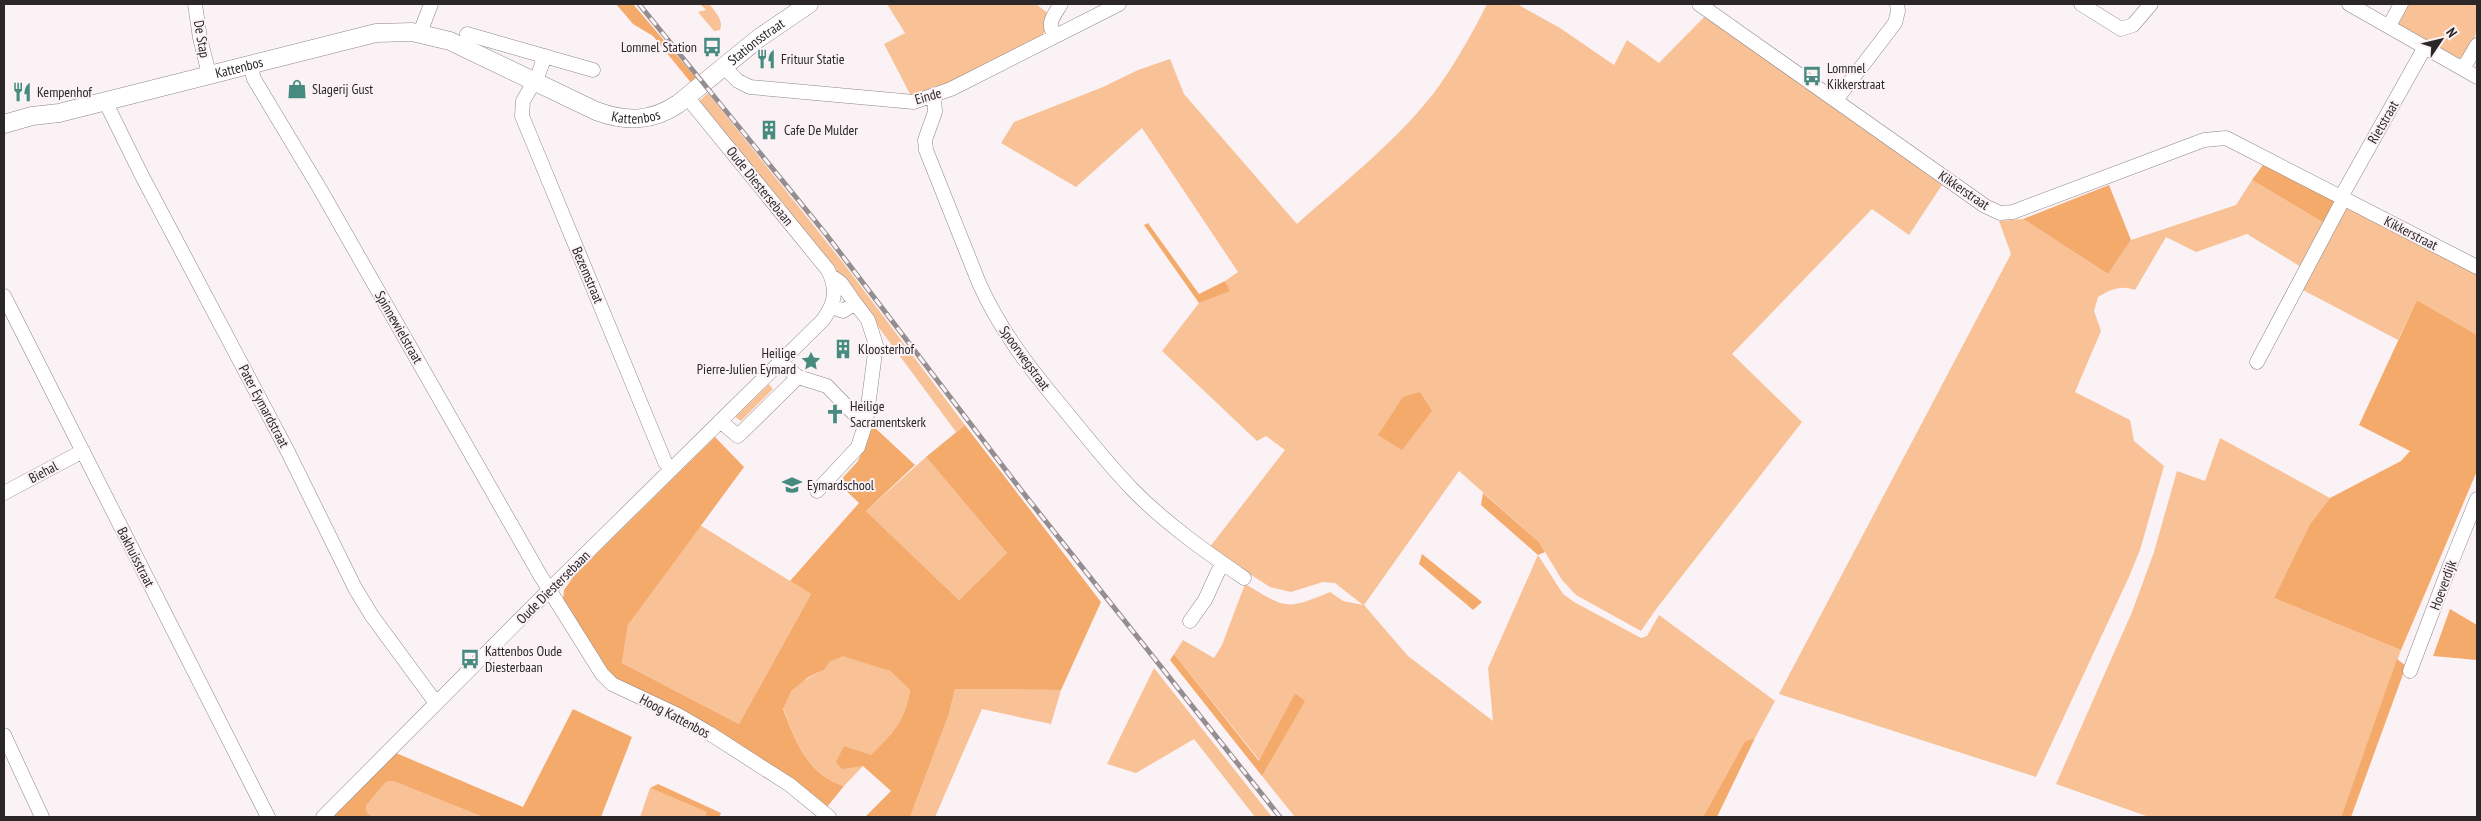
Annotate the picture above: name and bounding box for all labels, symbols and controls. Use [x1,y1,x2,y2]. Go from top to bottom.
street label: Stationsstraat [724,14,788,69]
north arrow [2416,15,2466,65]
street label: De Stap [190,19,214,59]
text: N [2442,24,2461,41]
bus stop icon: Lommel Station [701,36,723,58]
place label: Lommel Station [621,38,697,56]
restaurant icon: Frituur Statie [755,48,777,70]
place label: Frituur Statie [781,50,845,68]
street label: Kattenbos [213,53,265,82]
place label: Lommel Kikkerstraat [1827,59,1885,93]
bus stop icon: Lommel Kikkerstraat [1801,65,1823,87]
shop icon: Slagerij Gust [286,78,308,100]
place label: Slagerij Gust [312,80,373,98]
restaurant icon: Kempenhof [11,81,33,103]
place label: Kempenhof [37,83,92,101]
street label: Einde [913,84,944,108]
street label: Rietstraat [2363,97,2403,147]
street label: Kattenbos [610,105,663,128]
building icon: Cafe De Mulder [758,119,780,141]
place label: Cafe De Mulder [784,121,858,139]
street label: Oude Diestersebaan [723,143,797,229]
street label: Kikkerstraat [1935,166,1993,214]
street label: Kikkerstraat [2381,212,2441,254]
street label: Bezemstraat [568,244,608,306]
street label: Spinnewielstraat [371,287,427,367]
street label: Spoorwegstraat [996,322,1055,394]
building icon: Kloosterhof [832,338,854,360]
place label: Kloosterhof [858,340,914,358]
place label: Heilige Pierre-Julien Eymard [697,344,796,378]
place icon: Heilige Pierre-Julien Eymard [800,350,822,372]
street label: Pater Eymardstraat [235,362,293,451]
place label: Heilige Sacramentskerk [850,397,927,431]
church icon: Heilige Sacramentskerk [824,403,846,425]
street label: Biehal [25,457,61,487]
school or university icon: Eymardschool [781,474,803,496]
place label: Eymardschool [807,476,875,494]
street label: Bakhuisstraat [113,524,159,590]
street label: Oude Diestersebaan [512,546,594,628]
street label: Hoeverdijk [2426,557,2460,612]
place label: Kattenbos Oude Diesterbaan [485,642,562,676]
bus stop icon: Kattenbos Oude Diesterbaan [459,648,481,670]
street label: Hoog Kattenbos [637,690,714,742]

